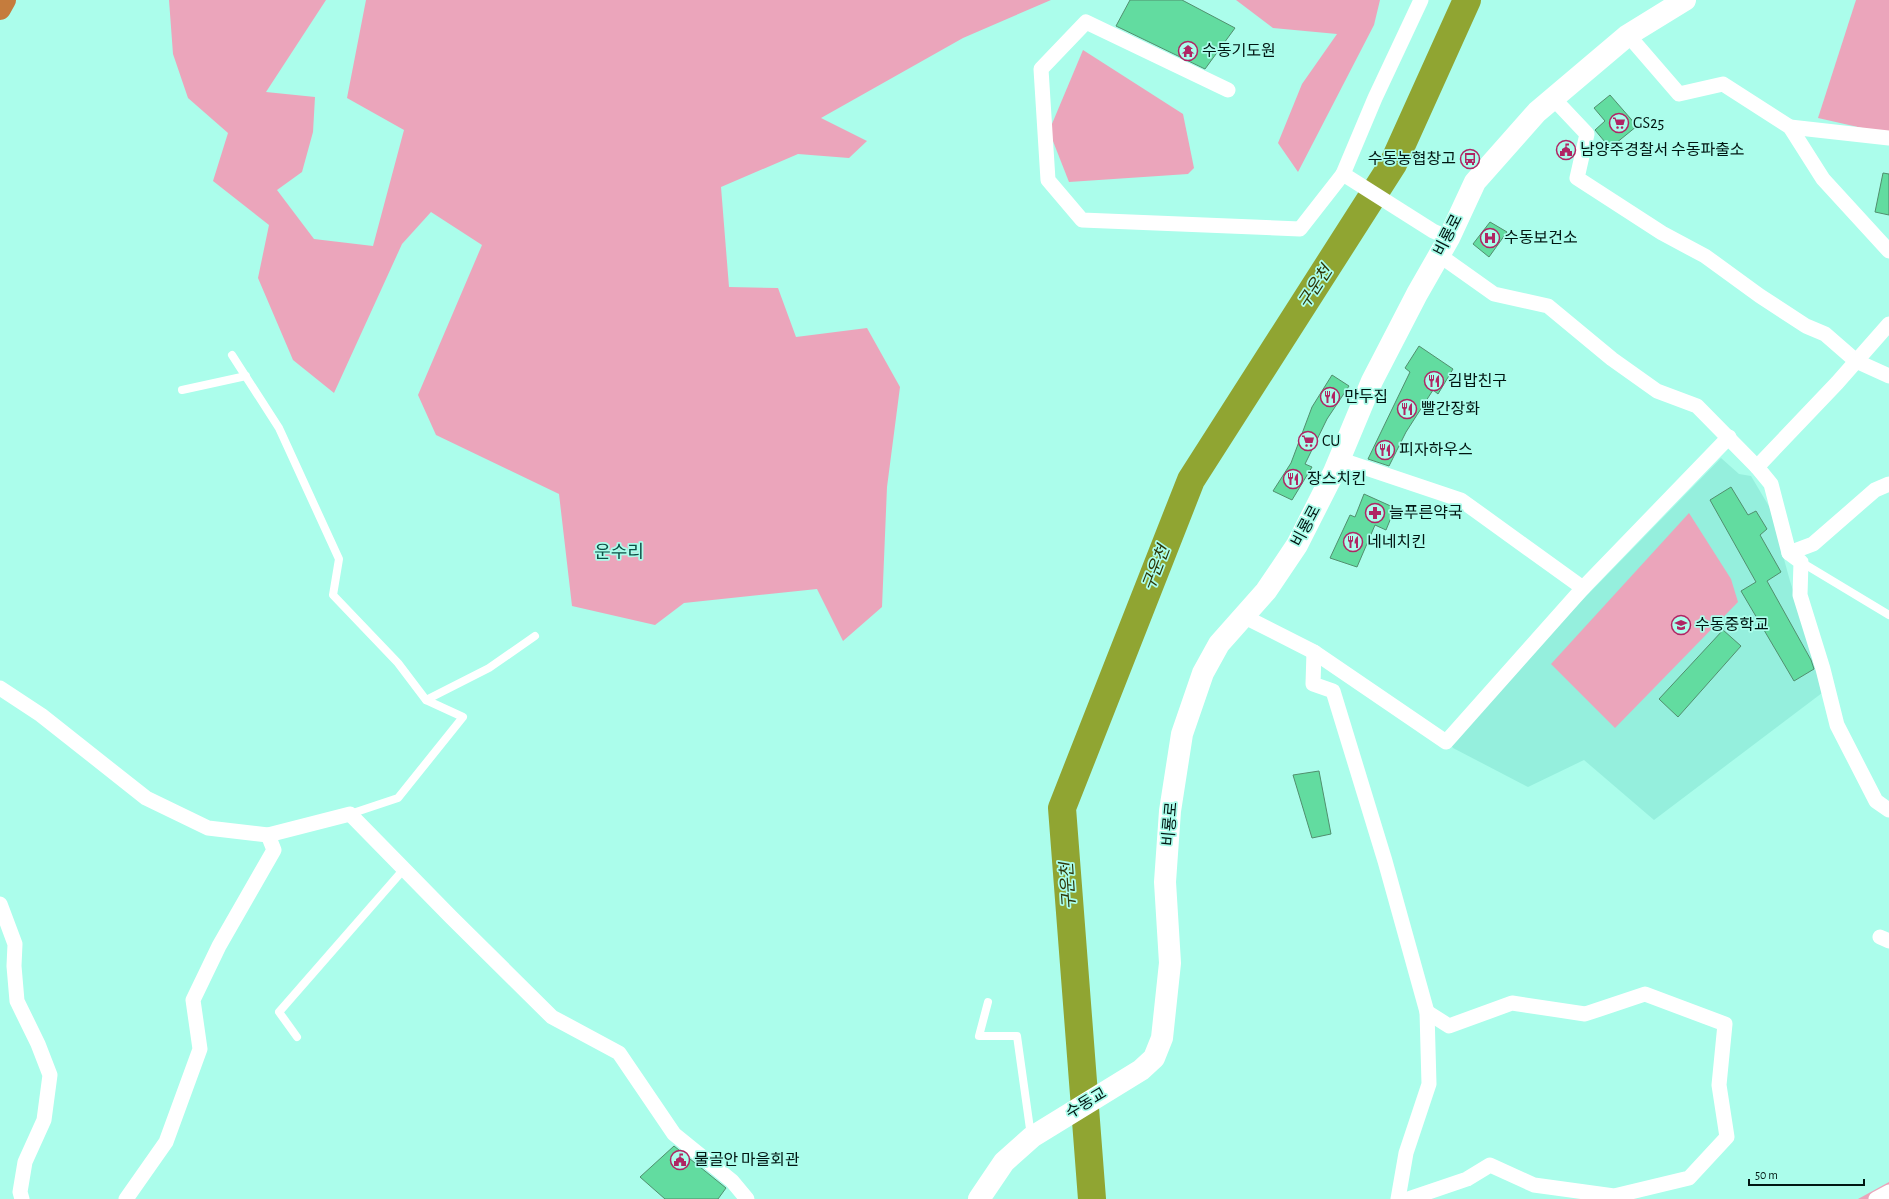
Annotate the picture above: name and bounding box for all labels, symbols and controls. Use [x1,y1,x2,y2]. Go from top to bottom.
temple icon: 수동기도원 [1177,40,1199,62]
place label: 수동기도원 [1202,43,1276,59]
supermarket icon: GS25 [1608,112,1630,134]
place label: GS25 [1633,115,1664,131]
public building icon: 남양주경찰서 수동파출소 [1555,139,1577,161]
place label: 남양주경찰서 수동파출소 [1580,142,1745,158]
bus stop icon: 수동농협창고 [1459,148,1481,170]
place label: 수동농협창고 [1368,151,1456,167]
street label: 비룡로 [1431,211,1465,258]
hospital icon: 수동보건소 [1479,227,1501,249]
place label: 수동보건소 [1504,230,1578,246]
water label: 구운천 [1294,260,1336,311]
restaurant icon: 김밥친구 [1423,370,1445,392]
place label: 김밥친구 [1448,373,1507,389]
restaurant icon: 만두집 [1319,386,1341,408]
place label: 만두집 [1344,389,1388,405]
restaurant icon: 빨간장화 [1396,398,1418,420]
place label: 빨간장화 [1421,401,1480,417]
supermarket icon: CU [1297,430,1319,452]
place label: CU [1322,433,1340,449]
restaurant icon: 피자하우스 [1374,439,1396,461]
place label: 피자하우스 [1399,442,1473,458]
restaurant icon: 장스치킨 [1282,468,1304,490]
place label: 장스치킨 [1307,471,1366,487]
pharmacy icon: 늘푸른약국 [1364,502,1386,524]
street label: 비룡로 [1289,503,1324,549]
place label: 늘푸른약국 [1389,505,1463,521]
restaurant icon: 네네치킨 [1342,531,1364,553]
place label: 네네치킨 [1367,534,1426,550]
water label: 구운천 [1139,540,1173,593]
district label: 운수리 [594,542,644,562]
school or university icon: 수동중학교 [1670,614,1692,636]
place label: 수동중학교 [1695,616,1769,633]
street label: 비룡로 [1160,801,1180,847]
water label: 구운천 [1057,860,1078,910]
street label: 수동교 [1063,1085,1109,1121]
public building icon: 물골안 마을회관 [669,1149,691,1171]
place label: 물골안 마을회관 [694,1152,800,1168]
scale bar [1749,1161,1864,1187]
text: 50 m [1755,1169,1778,1181]

